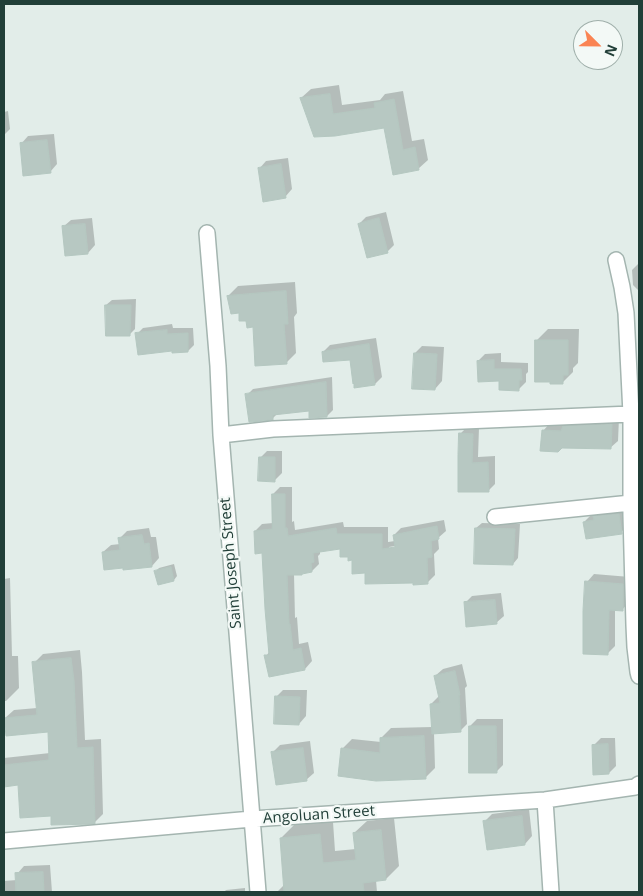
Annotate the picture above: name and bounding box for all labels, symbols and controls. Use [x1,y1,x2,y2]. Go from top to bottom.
north arrow [573,20,623,70]
text: N [600,42,622,60]
street label: Saint Joseph Street [216,497,246,629]
street label: Angoluan Street [262,802,376,828]

